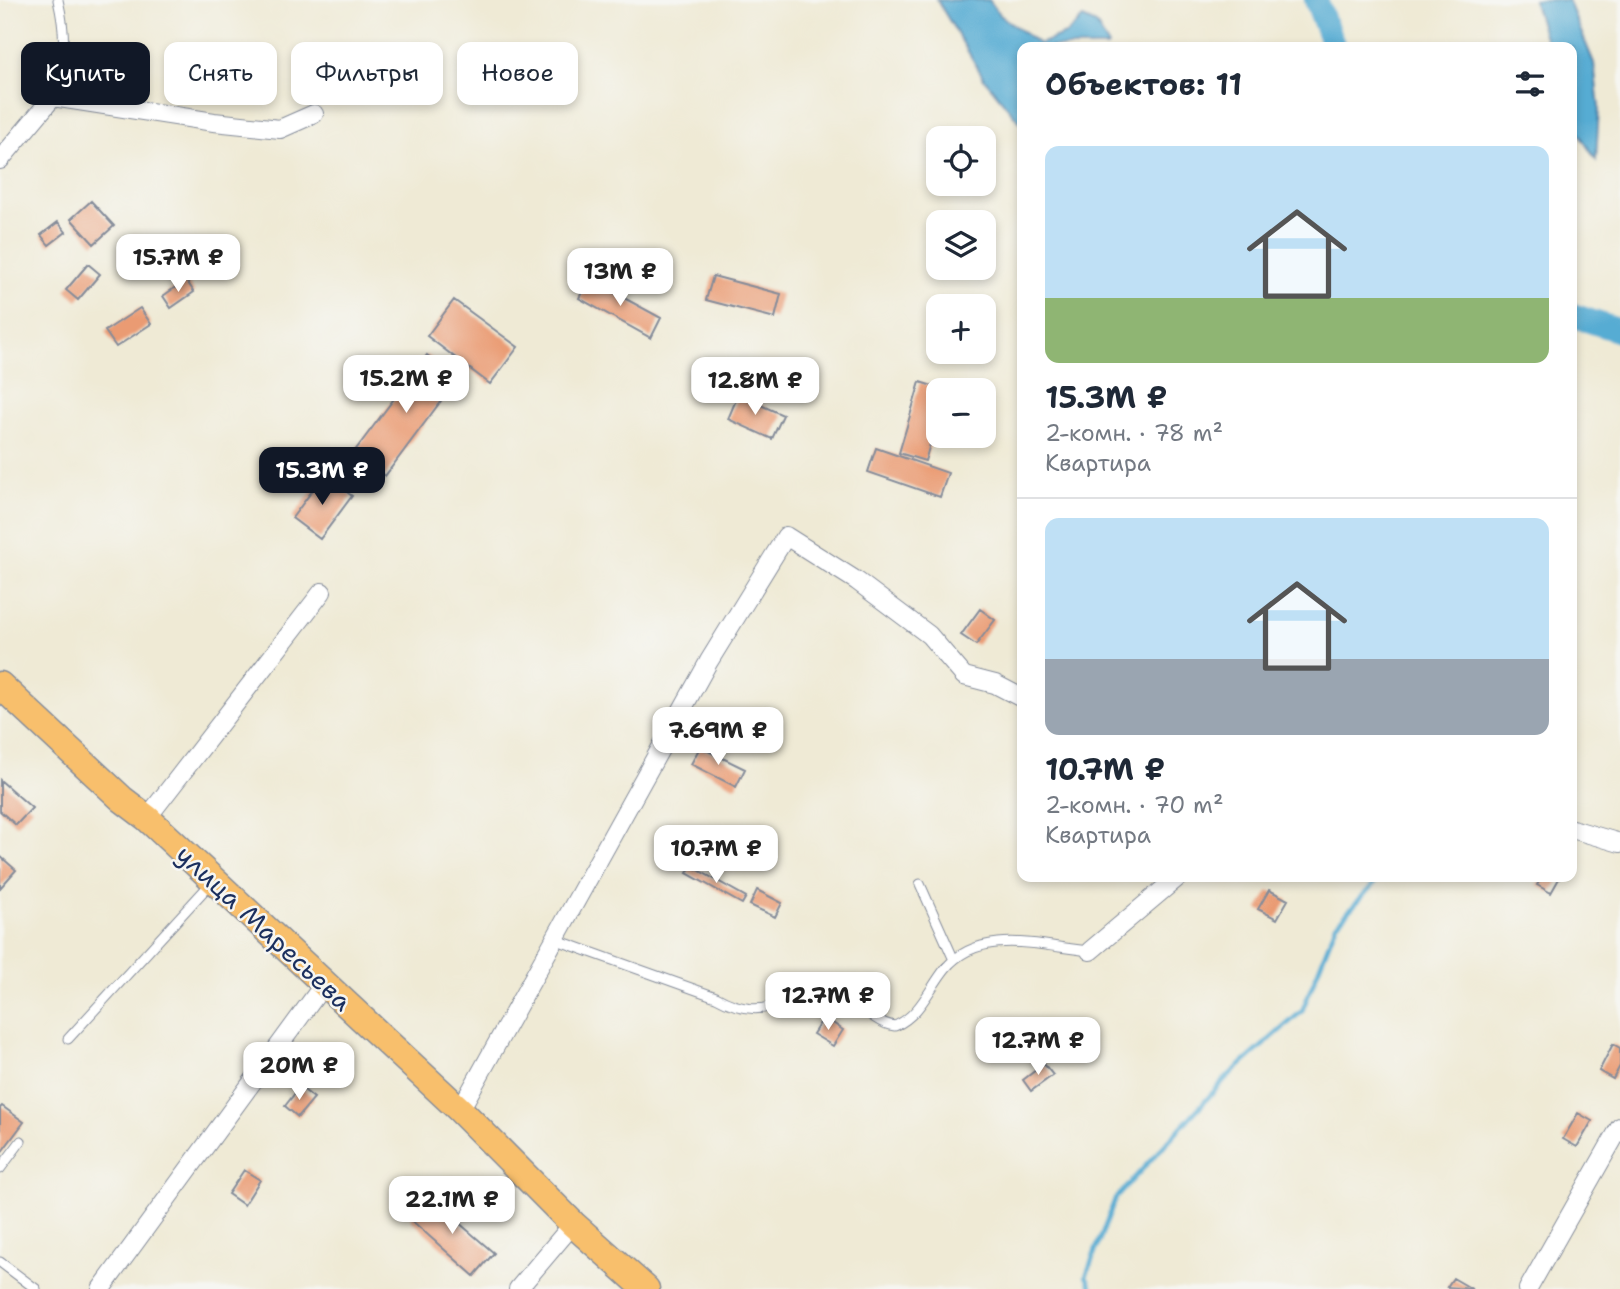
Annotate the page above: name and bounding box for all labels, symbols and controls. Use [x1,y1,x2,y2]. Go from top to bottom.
chip: Купить [21,42,150,105]
chip: Снять [164,42,277,105]
chip: Фильтры [291,42,443,105]
chip: Новое [457,42,578,105]
text: Объектов: 11 [1045,64,1242,105]
icon: filters [1511,65,1549,103]
map controls [926,126,996,448]
button: locate [926,126,996,196]
icon: home [1234,191,1360,317]
button: layers [926,210,996,280]
pin: 15.7M ₽ [113,234,243,294]
text: 15.7M ₽ [132,242,224,272]
pin: 13M ₽ [571,248,669,308]
text: 13M ₽ [583,256,657,286]
button: + [926,294,996,364]
pin: 15.2M ₽ [341,356,471,415]
pin: 12.8M ₽ [690,358,820,417]
text: 15.2M ₽ [359,363,453,393]
text: 12.8M ₽ [707,365,803,395]
text: 15.3M ₽ [1045,377,1167,418]
button: − [926,378,996,448]
text: 2-комн. · 78 m² [1045,418,1223,448]
pin: 15.3M ₽ [257,448,387,507]
text: Квартира [1045,448,1151,478]
text: 15.3M ₽ [275,455,369,485]
icon: home [1234,563,1360,689]
pin: 7.69M ₽ [653,708,783,767]
text: 7.69M ₽ [668,715,768,745]
text: 10.7M ₽ [1045,749,1165,790]
text: 2-комн. · 70 m² [1045,790,1224,820]
text: Квартира [1045,820,1151,850]
pin: 10.7M ₽ [651,826,781,885]
text: 10.7M ₽ [670,833,762,863]
street label: улица Маресьева [169,837,360,1018]
pin: 12.7M ₽ [763,972,893,1032]
text: 12.7M ₽ [781,980,875,1010]
pin: 12.7M ₽ [973,1018,1103,1077]
text: 12.7M ₽ [991,1025,1085,1055]
pin: 20M ₽ [250,1042,348,1102]
text: 20M ₽ [259,1050,339,1080]
pin: 22.1M ₽ [387,1176,517,1236]
text: 22.1M ₽ [405,1184,499,1214]

